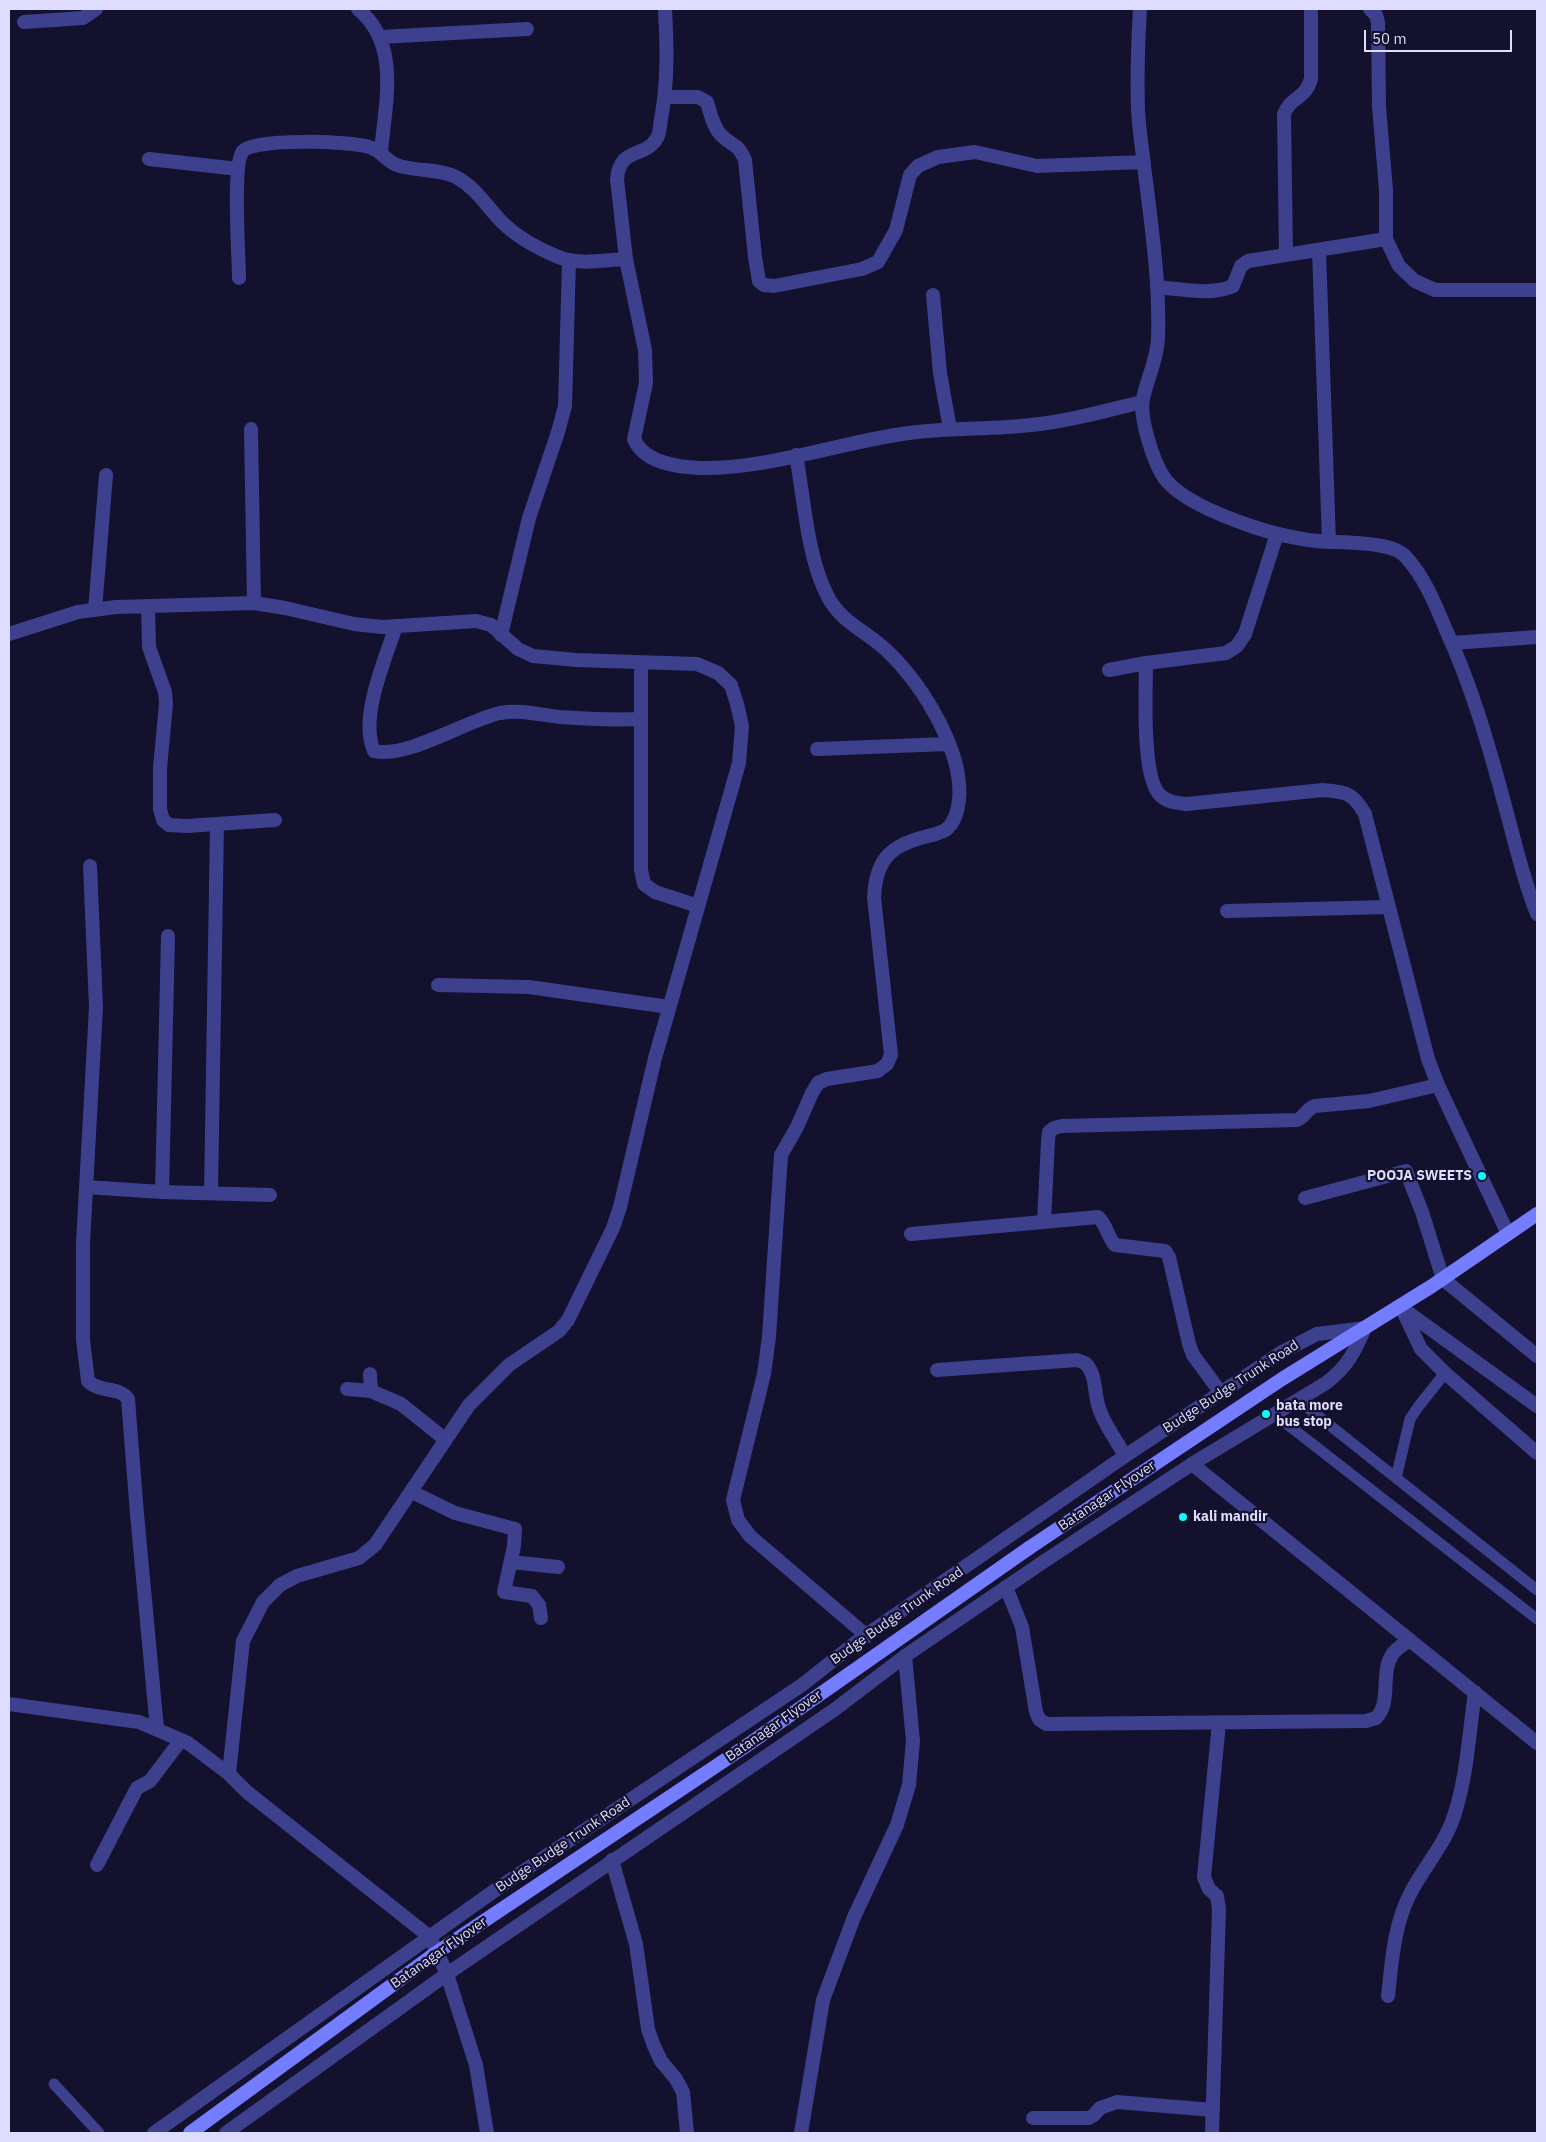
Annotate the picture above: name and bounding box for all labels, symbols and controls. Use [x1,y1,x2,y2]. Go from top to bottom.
scale bar [1366,20,1514,52]
text: 50 m [1372,29,1407,48]
place label: POOJA SWEETS [1367,1168,1472,1184]
marker: POOJA SWEETS [1476,1170,1488,1182]
street label: Budge Budge Trunk Road [1160,1337,1302,1437]
place label: bata more bus stop [1276,1398,1343,1430]
marker: bata more bus stop [1260,1408,1272,1420]
street label: Batanagar Flyover [1055,1457,1159,1535]
place label: kali mandir [1193,1509,1268,1525]
marker: kali mandir [1177,1511,1189,1523]
street label: Budge Budge Trunk Road [827,1564,967,1668]
street label: Batanagar Flyover [723,1687,825,1765]
street label: Budge Budge Trunk Road [493,1794,633,1896]
street label: Batanagar Flyover [388,1914,490,1992]

